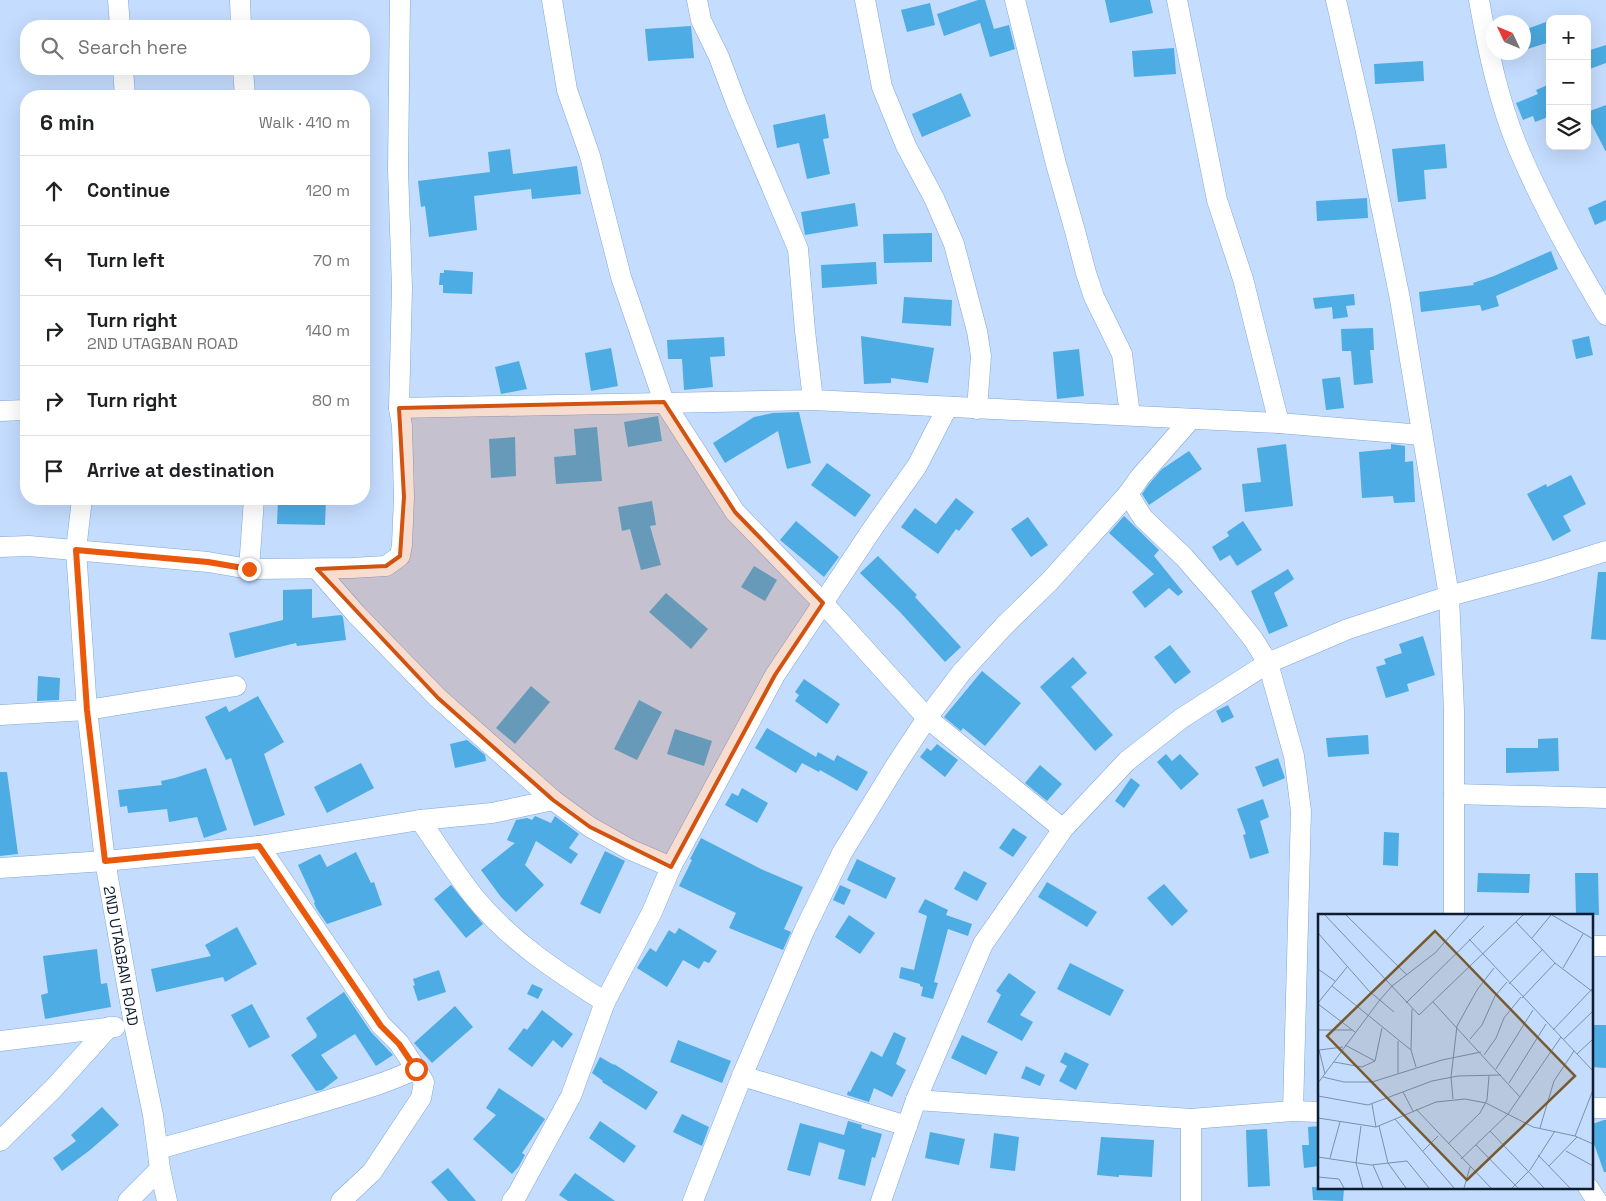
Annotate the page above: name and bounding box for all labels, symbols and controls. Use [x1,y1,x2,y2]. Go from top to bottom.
north arrow [1486,15,1531,60]
map controls [1546,15,1591,150]
button: + [1546,15,1591,60]
search box [20,20,370,75]
icon: search [38,34,66,62]
text: Search here [78,35,188,60]
button: − [1546,60,1591,105]
button: layers [1546,105,1591,150]
text: 6 min [40,109,95,136]
text: Walk · 410 m [259,112,350,133]
icon: ahead [40,177,68,205]
text: Continue [87,178,170,203]
text: 120 m [306,180,350,201]
icon: left [40,247,68,275]
text: Turn left [87,248,165,273]
text: 70 m [313,250,350,271]
text: Turn right [87,308,177,333]
icon: right [40,317,68,345]
text: 140 m [305,320,350,341]
text: 2ND UTAGBAN ROAD [87,333,238,354]
icon: right [40,387,68,415]
text: Turn right [87,388,177,413]
text: 80 m [312,390,350,411]
icon: arrive [40,457,68,485]
text: Arrive at destination [87,458,275,483]
route end [238,558,261,581]
street label: 2ND UTAGBAN ROAD [100,884,144,1027]
inset map [1318,914,1594,1188]
route start [405,1058,428,1081]

